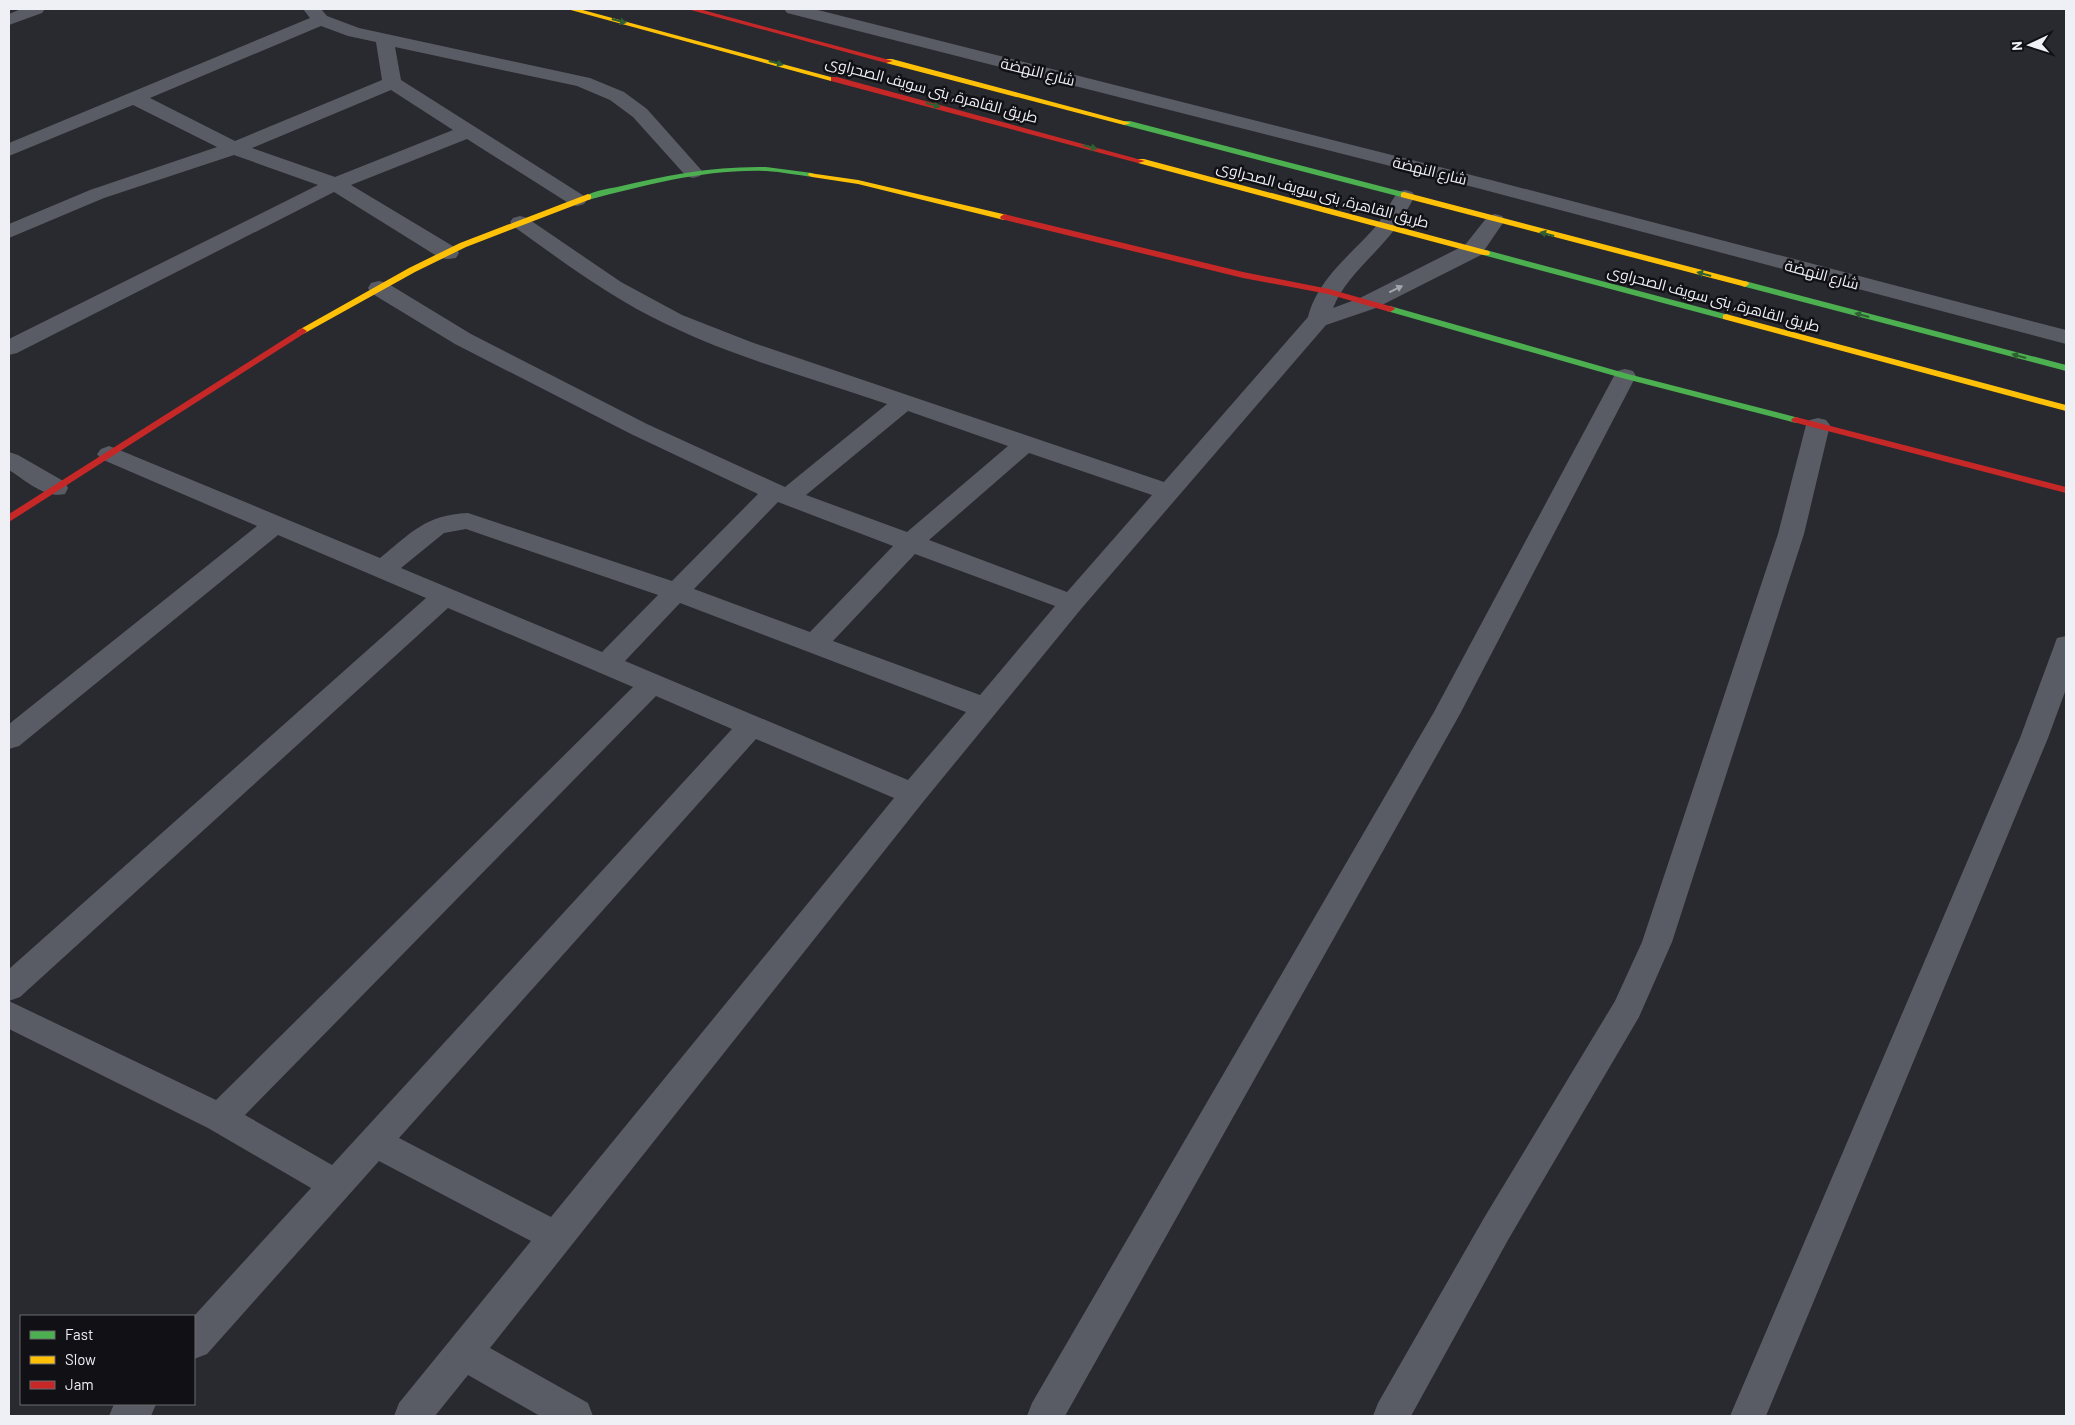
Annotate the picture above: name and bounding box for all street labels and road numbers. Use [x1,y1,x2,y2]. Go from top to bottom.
street label: طريق القاهرة, بنى سويف الصحراوى [823,52,1040,128]
street label: شارع النهضة [998,53,1077,92]
street label: شارع النهضة [1390,152,1469,191]
street label: طريق القاهرة, بنى سويف الصحراوى [1214,157,1431,233]
street label: شارع النهضة [1782,255,1861,295]
street label: طريق القاهرة, بنى سويف الصحراوى [1605,261,1822,337]

